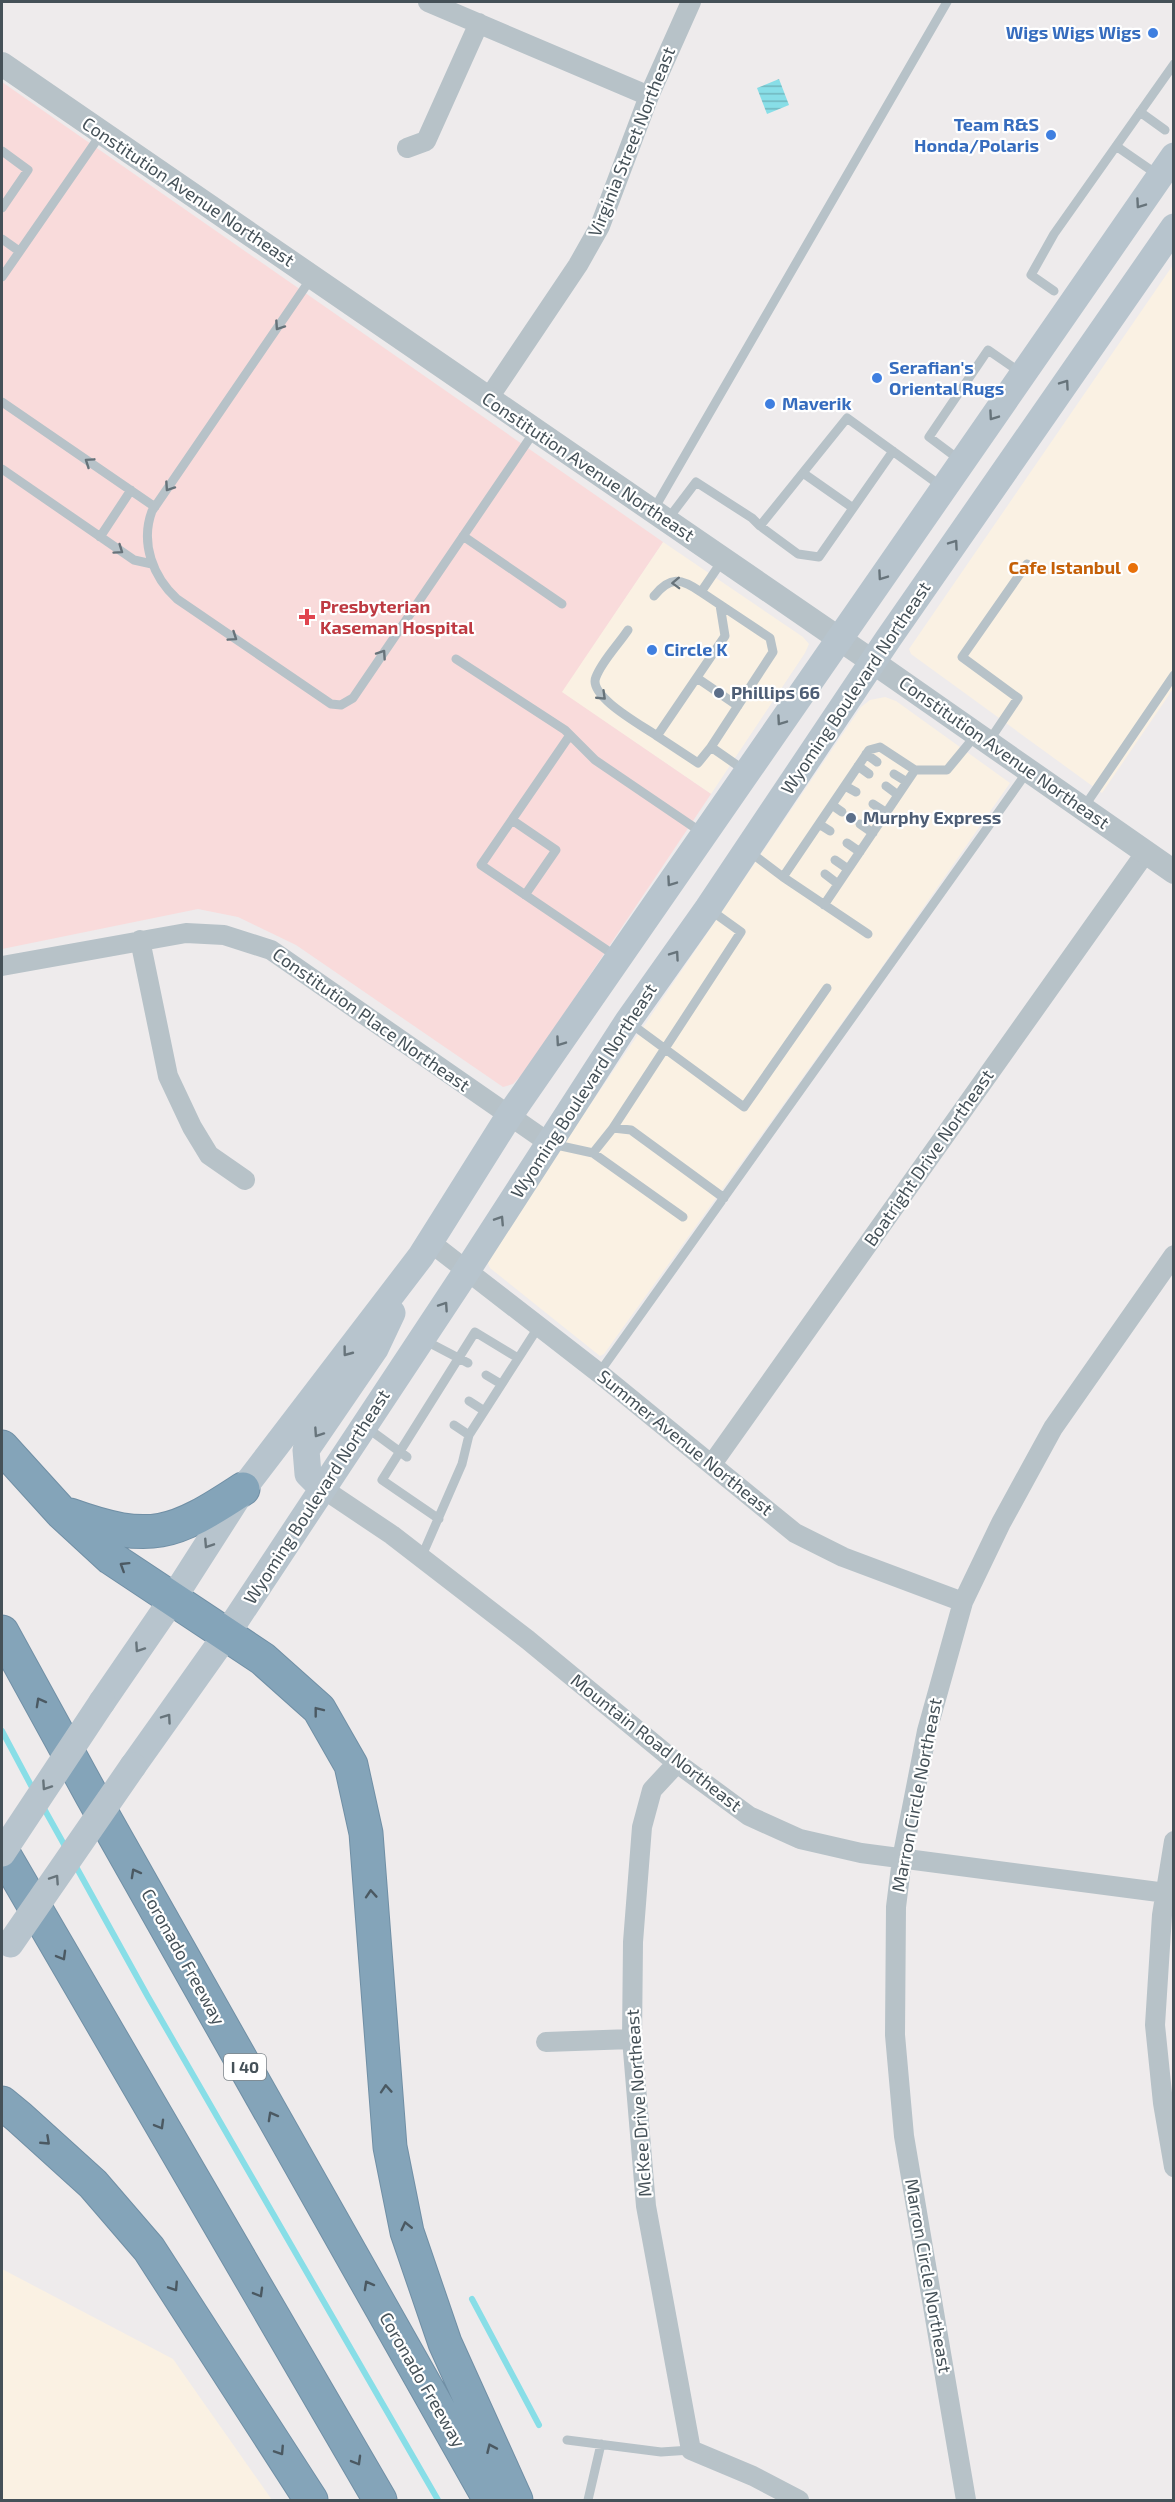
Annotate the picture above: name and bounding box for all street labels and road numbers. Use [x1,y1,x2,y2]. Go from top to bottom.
street label: Virginia Street Northeast [583,43,679,240]
street label: Constitution Avenue Northeast [78,112,299,271]
street label: Constitution Avenue Northeast [478,387,699,546]
street label: Wyoming Boulevard Northeast [776,577,935,798]
street label: Constitution Avenue Northeast [895,671,1114,833]
street label: Constitution Place Northeast [269,943,475,1096]
street label: Wyoming Boulevard Northeast [505,979,661,1202]
street label: Boatright Drive Northeast [859,1065,998,1250]
street label: Summer Avenue Northeast [593,1365,778,1520]
street label: Wyoming Boulevard Northeast [238,1385,394,1608]
street label: Mountain Road Northeast [567,1669,747,1816]
street label: Marron Circle Northeast [886,1696,946,1894]
street label: Coronado Freeway [137,1884,231,2029]
street label: McKee Drive Northeast [620,2008,656,2198]
road number: I 40 [224,2054,266,2080]
street label: Marron Circle Northeast [901,2177,957,2375]
street label: Coronado Freeway [375,2308,471,2451]

